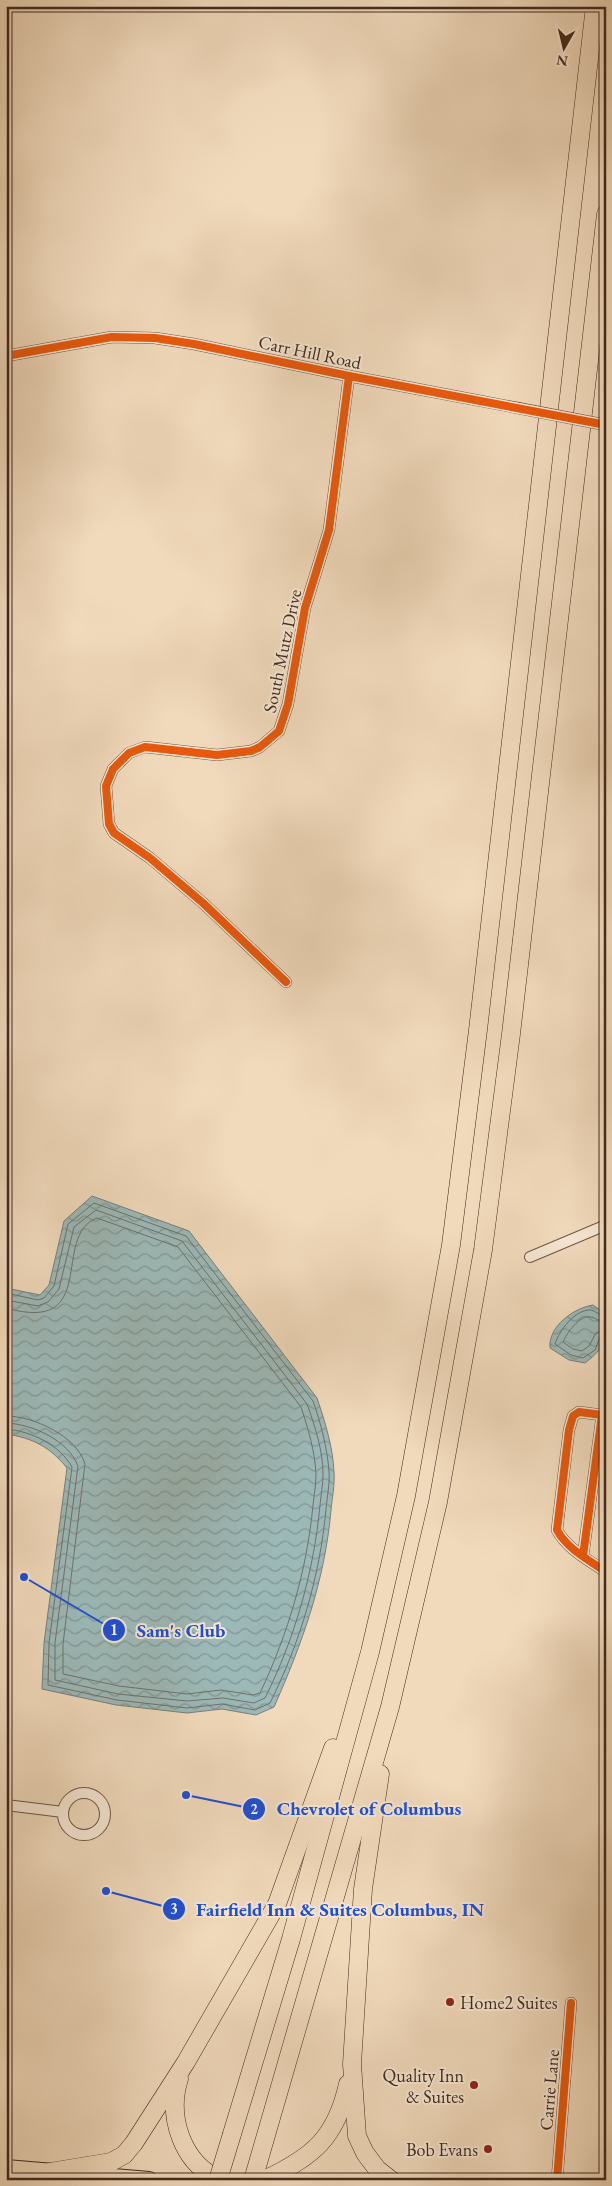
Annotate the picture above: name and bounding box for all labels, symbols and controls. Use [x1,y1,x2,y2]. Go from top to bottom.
north arrow [540,22,590,72]
text: N [555,51,569,71]
street label: Carr Hill Road [257,330,364,374]
street label: South Mutz Drive [258,587,306,715]
callout: Sam's Club [102,1613,235,1647]
text: Sam's Club [137,1618,225,1643]
text: 1 [110,1620,118,1639]
callout: Chevrolet of Columbus [242,1792,471,1826]
text: Chevrolet of Columbus [277,1796,461,1821]
text: 2 [250,1799,258,1818]
callout: Fairfield Inn & Suites Columbus, IN [161,1892,494,1926]
text: Fairfield Inn & Suites Columbus, IN [196,1897,485,1922]
text: 3 [170,1899,178,1918]
place label: Home2 Suites [460,1991,558,2014]
marker: Home2 Suites [444,1996,456,2008]
street label: Carrie Lane [534,2049,564,2131]
place label: Quality Inn & Suites [383,2064,464,2108]
marker: Quality Inn & Suites [468,2079,480,2091]
place label: Bob Evans [406,2138,478,2161]
marker: Bob Evans [482,2143,494,2155]

